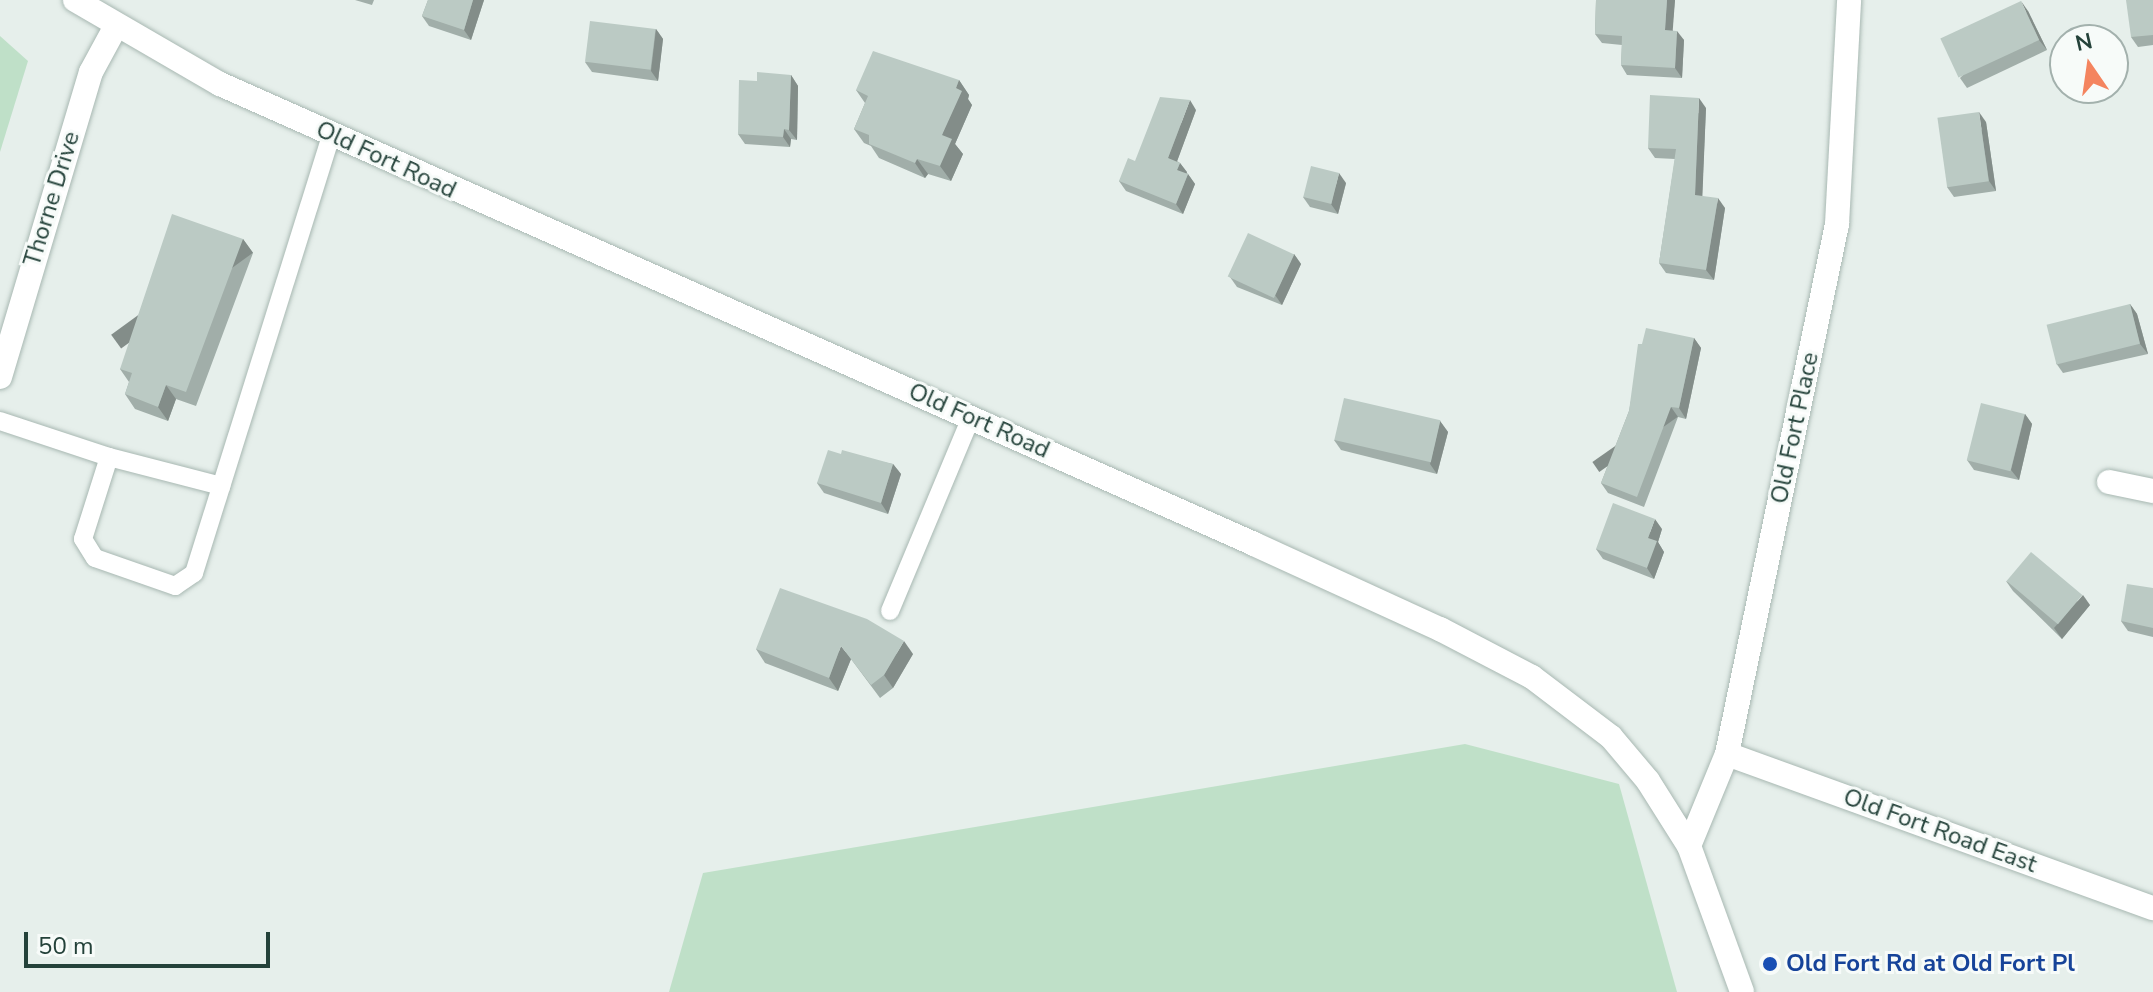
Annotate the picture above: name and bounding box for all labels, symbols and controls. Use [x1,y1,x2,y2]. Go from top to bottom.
north arrow [2049,24,2129,104]
text: N [2073,26,2095,59]
street label: Old Fort Road [311,115,461,205]
street label: Thorne Drive [18,128,86,270]
street label: Old Fort Place [1765,350,1825,506]
street label: Old Fort Road [904,377,1054,465]
street label: Old Fort Road East [1839,783,2041,879]
scale bar [28,916,274,966]
text: 50 m [38,930,94,962]
place label: Old Fort Rd at Old Fort Pl [1786,950,2075,978]
marker: Old Fort Rd at Old Fort Pl [1761,955,1779,973]

